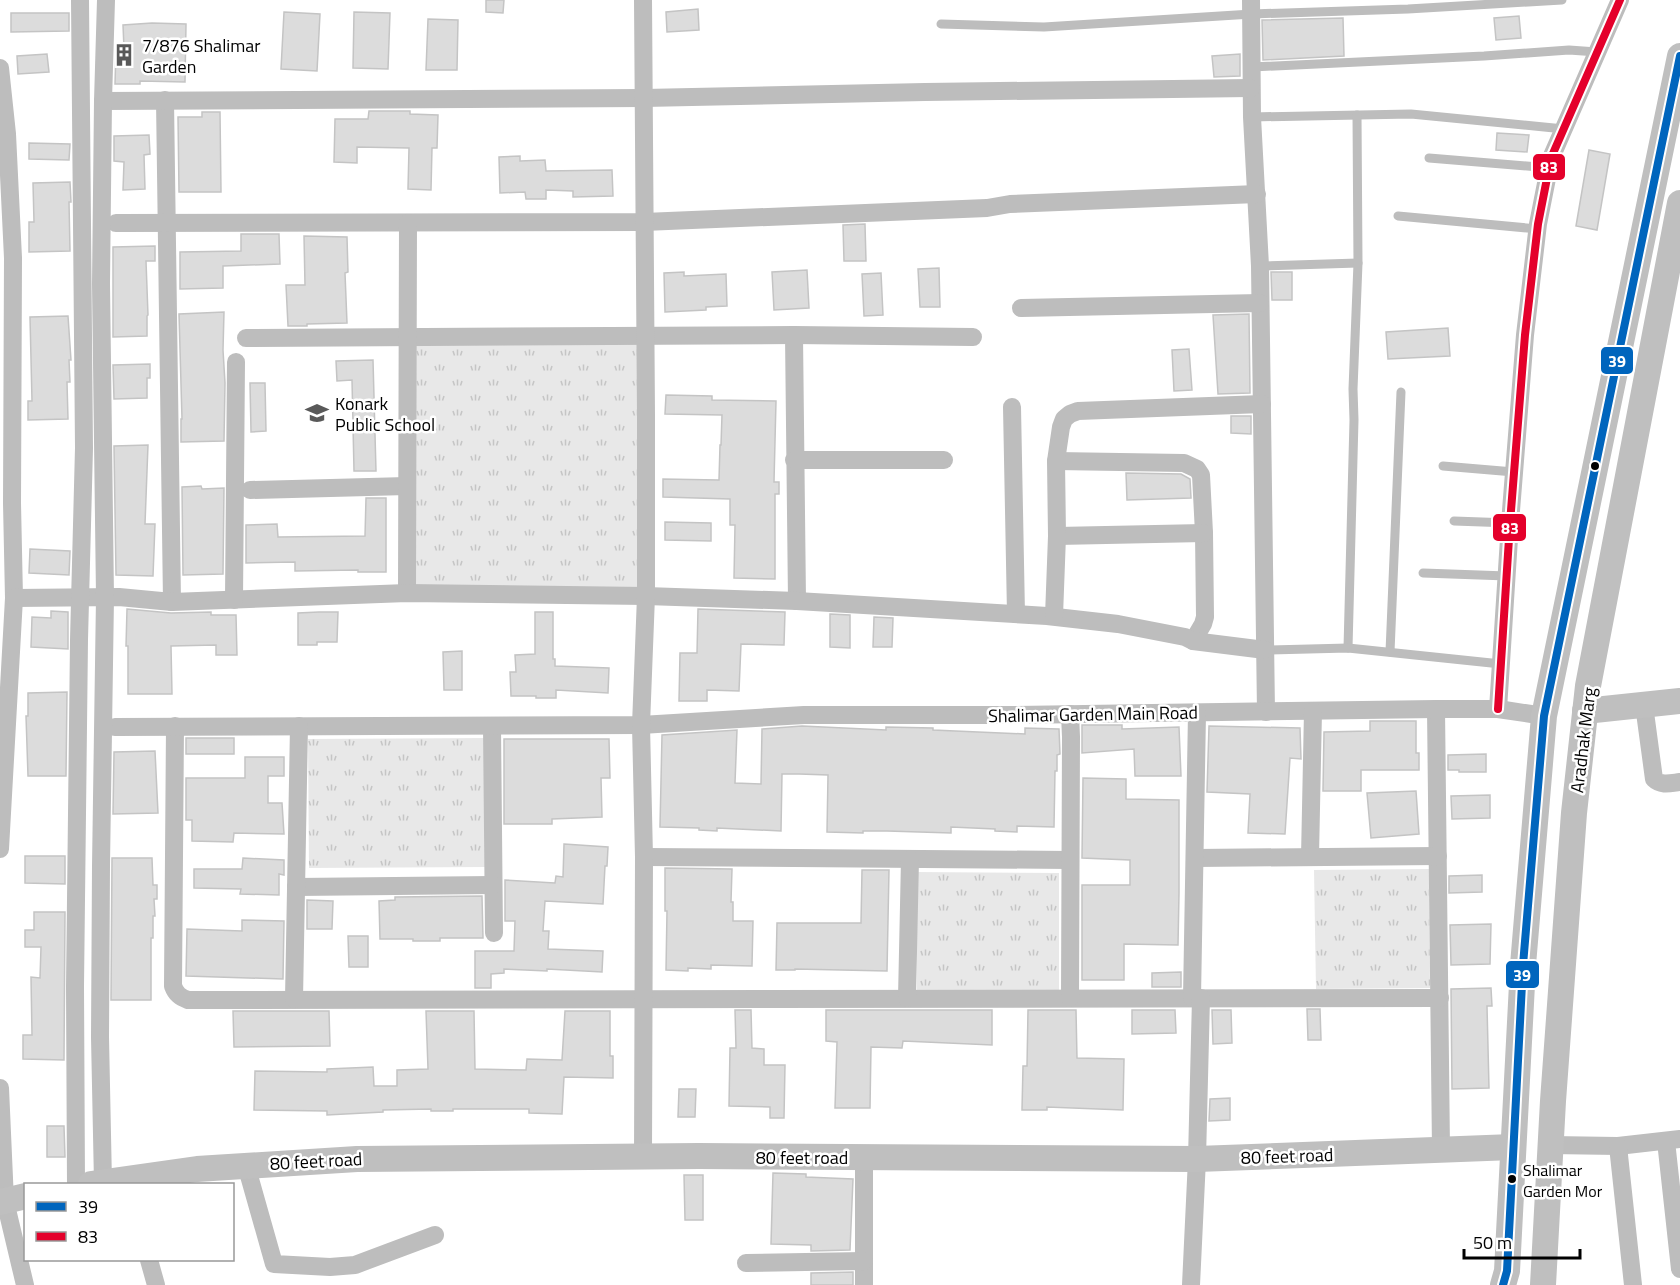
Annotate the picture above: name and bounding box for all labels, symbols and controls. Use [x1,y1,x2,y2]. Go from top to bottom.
place label: 7/876 Shalimar Garden [142,32,261,80]
building icon: 7/876 Shalimar Garden [111,42,137,68]
line badge: 83 [1532,153,1566,181]
text: 83 [1540,155,1558,179]
line badge: 39 [1600,346,1634,375]
text: 39 [1608,349,1626,373]
place label: Konark Public School [335,390,435,438]
school or university icon: Konark Public School [304,400,330,426]
unlabelled marker [1589,460,1601,472]
line badge: 83 [1492,513,1527,542]
text: 83 [1501,516,1519,540]
street label: Aradhak Marg [1563,686,1603,794]
street label: Shalimar Garden Main Road [988,699,1198,729]
line badge: 39 [1505,960,1540,989]
text: 39 [1513,963,1531,987]
street label: 80 feet road [1240,1141,1334,1171]
street label: 80 feet road [756,1144,848,1171]
street label: 80 feet road [269,1145,363,1177]
place label: Shalimar Garden Mor [1523,1158,1603,1203]
marker: Shalimar Garden Mor [1506,1173,1518,1185]
legend [24,1183,234,1261]
text: 39 [78,1193,98,1220]
scale bar [1464,1222,1580,1260]
text: 83 [78,1223,98,1250]
text: 50 m [1473,1229,1512,1256]

